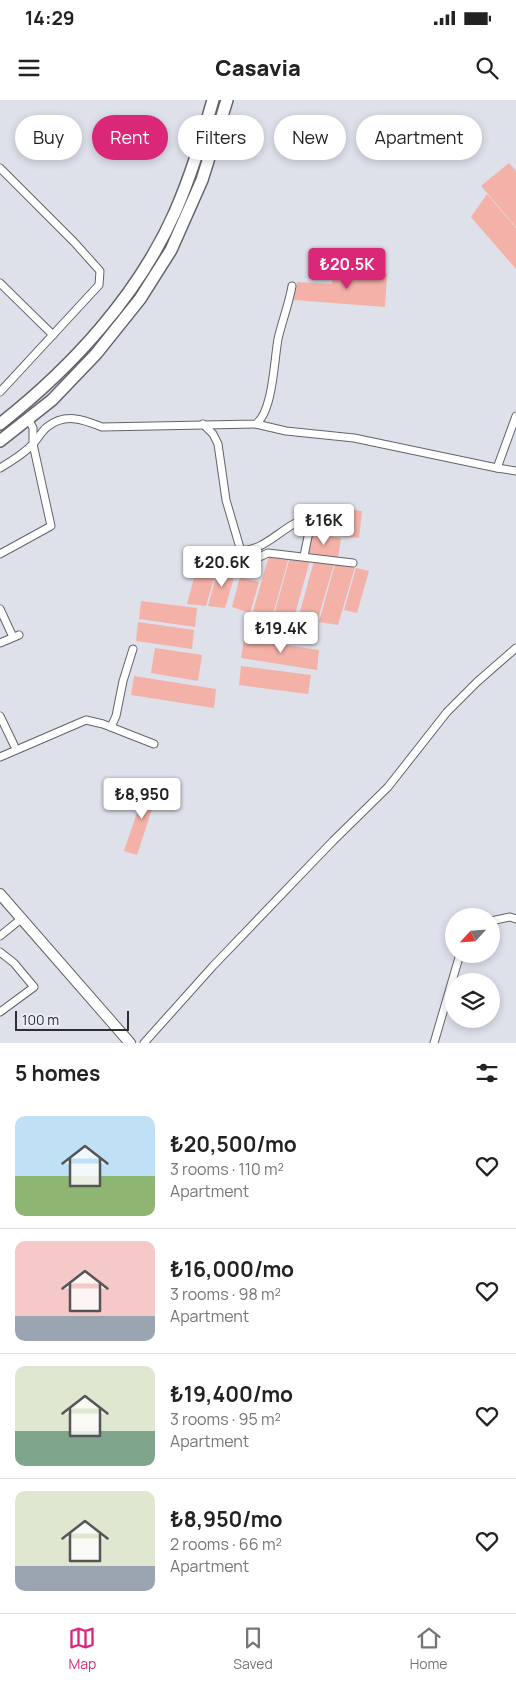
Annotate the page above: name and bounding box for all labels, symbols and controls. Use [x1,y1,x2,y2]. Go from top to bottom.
text: 14:29 [25,5,75,31]
text: Casavia [215,53,301,83]
icon: menu [15,54,43,82]
icon: search [473,54,501,82]
chip: Buy [15,115,82,160]
chip: Rent [92,115,168,160]
chip: Filters [178,115,264,160]
chip: New [274,115,346,160]
chip: Apartment [356,115,482,160]
pin: ₺20.5K [306,248,388,290]
text: ₺20.5K [319,253,375,275]
pin: ₺16K [294,504,354,546]
text: ₺16K [305,509,343,531]
pin: ₺20.6K [181,546,263,588]
text: ₺20.6K [194,551,250,573]
pin: ₺19.4K [240,612,322,654]
text: ₺19.4K [255,617,307,639]
pin: ₺8,950 [101,778,183,820]
text: ₺8,950 [114,783,170,805]
north arrow [445,908,500,962]
map controls [445,908,500,1028]
button: layers [445,973,500,1028]
scale bar [15,1008,129,1031]
text: 100 m [22,1010,59,1029]
text: 5 homes [15,1059,100,1087]
icon: filters [473,1059,501,1087]
text: ₺20,500/mo [170,1130,297,1158]
icon: home [55,1136,115,1196]
icon: heart [473,1152,501,1180]
text: 3 rooms · 110 m² [170,1158,284,1180]
text: Apartment [170,1180,249,1202]
text: ₺16,000/mo [170,1255,294,1283]
icon: home [55,1261,115,1321]
icon: heart [473,1277,501,1305]
text: 3 rooms · 98 m² [170,1283,281,1305]
text: Apartment [170,1305,249,1327]
text: ₺19,400/mo [170,1380,293,1408]
icon: home [55,1386,115,1446]
icon: heart [473,1402,501,1430]
text: 3 rooms · 95 m² [170,1408,281,1430]
text: Apartment [170,1430,249,1452]
text: ₺8,950/mo [170,1505,282,1533]
icon: home [55,1511,115,1571]
icon: heart [473,1527,501,1555]
text: 2 rooms · 66 m² [170,1533,282,1555]
text: Apartment [170,1555,249,1577]
tab: Map [68,1624,96,1673]
tab: Saved [233,1624,273,1673]
tab: Home [410,1624,448,1673]

